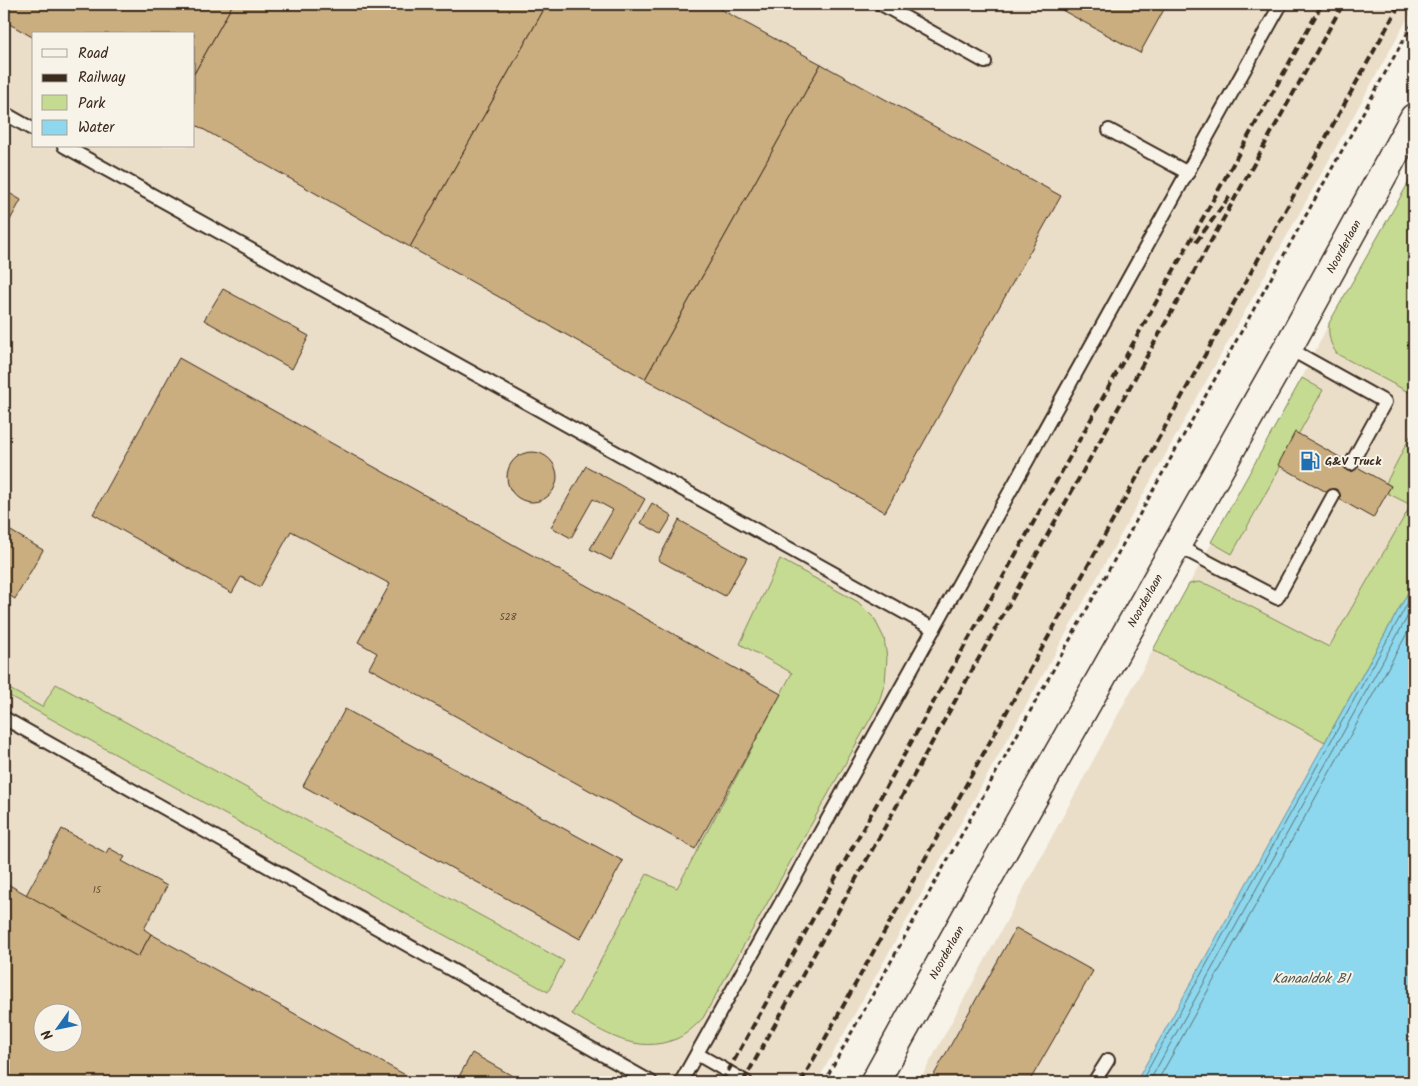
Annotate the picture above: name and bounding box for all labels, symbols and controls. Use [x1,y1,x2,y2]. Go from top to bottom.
legend [32,32,195,148]
text: Road [78,42,109,66]
text: Railway [78,66,126,90]
text: Park [78,92,106,116]
text: Water [78,116,115,140]
street label: Noorderlaan [1321,216,1366,277]
fuel station icon: G&V Truck [1299,450,1321,472]
place label: G&V Truck [1325,452,1382,471]
street label: Noorderlaan [1122,570,1168,631]
house number: 528 [499,609,518,625]
house number: 15 [93,882,102,898]
street label: Noorderlaan [924,922,969,983]
water label: Kanaaldok B1 [1272,968,1352,990]
north arrow [32,1004,82,1054]
text: N [36,1025,60,1044]

